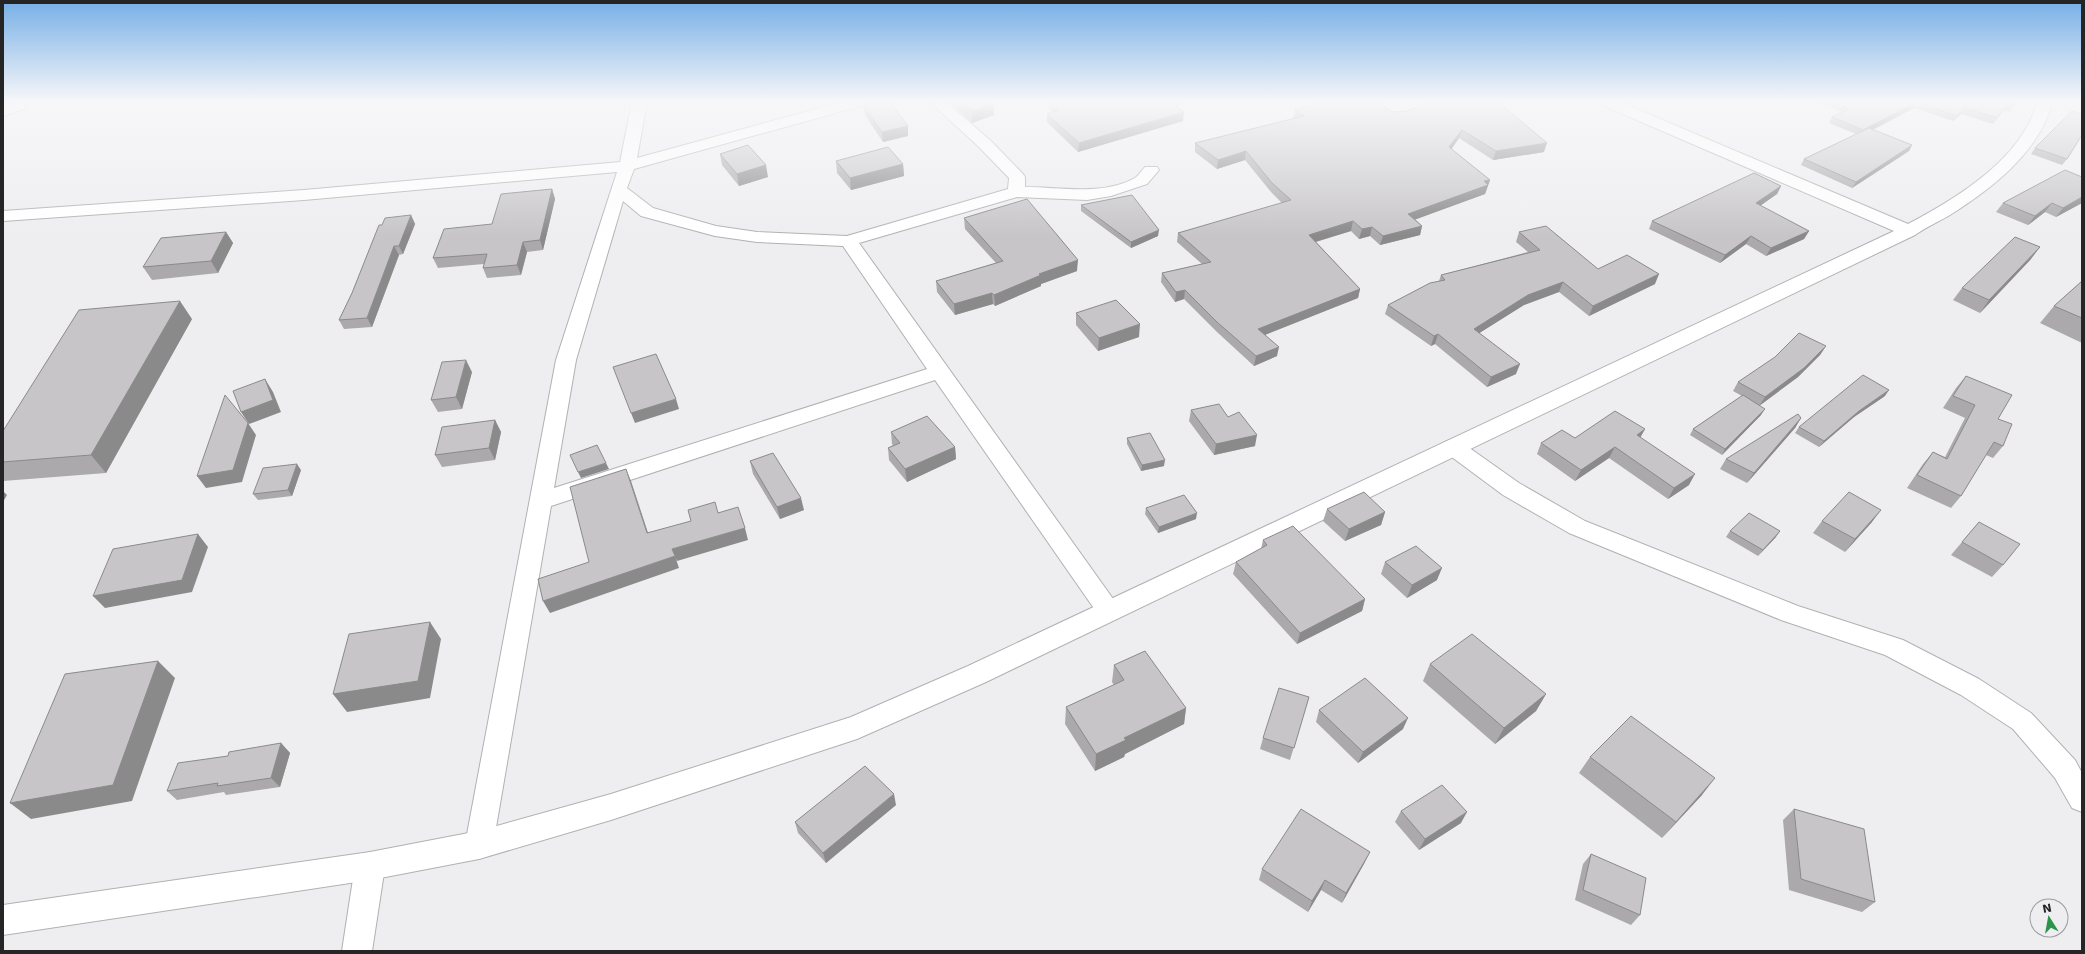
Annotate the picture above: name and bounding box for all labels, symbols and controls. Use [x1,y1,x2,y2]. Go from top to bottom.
north arrow [2029,898,2069,938]
text: N [2041,901,2053,916]

